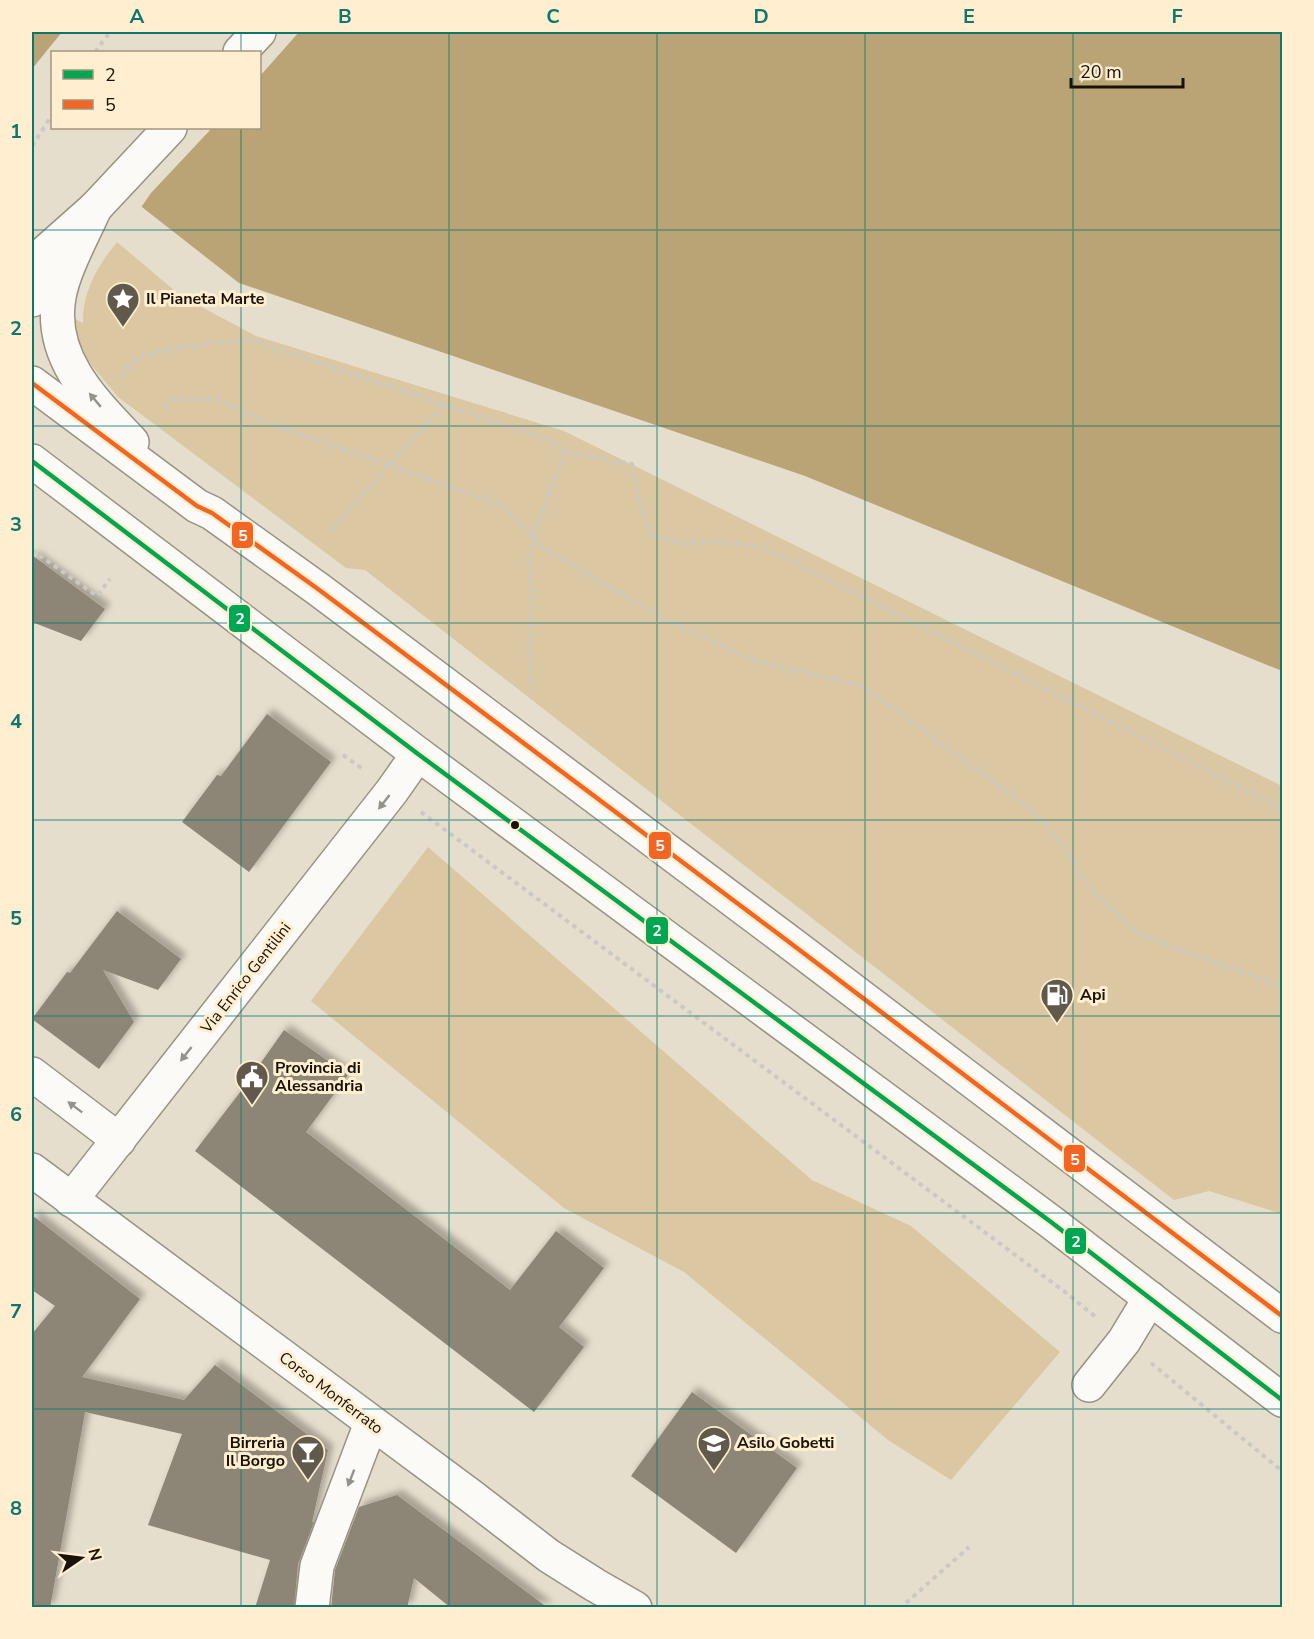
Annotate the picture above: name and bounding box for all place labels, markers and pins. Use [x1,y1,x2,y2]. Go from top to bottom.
place icon: Il Pianeta Marte [105,281,141,328]
place label: Il Pianeta Marte [146,288,265,310]
unlabelled marker [509,819,521,831]
fuel station icon: Api [1039,977,1075,1024]
place label: Api [1080,984,1106,1006]
place label: Provincia di Alessandria [275,1057,363,1097]
public building icon: Provincia di Alessandria [234,1059,270,1106]
school or university icon: Asilo Gobetti [696,1425,732,1472]
place label: Birreria Il Borgo [226,1432,285,1472]
place label: Asilo Gobetti [737,1432,834,1454]
bar icon: Birreria Il Borgo [290,1434,326,1481]

